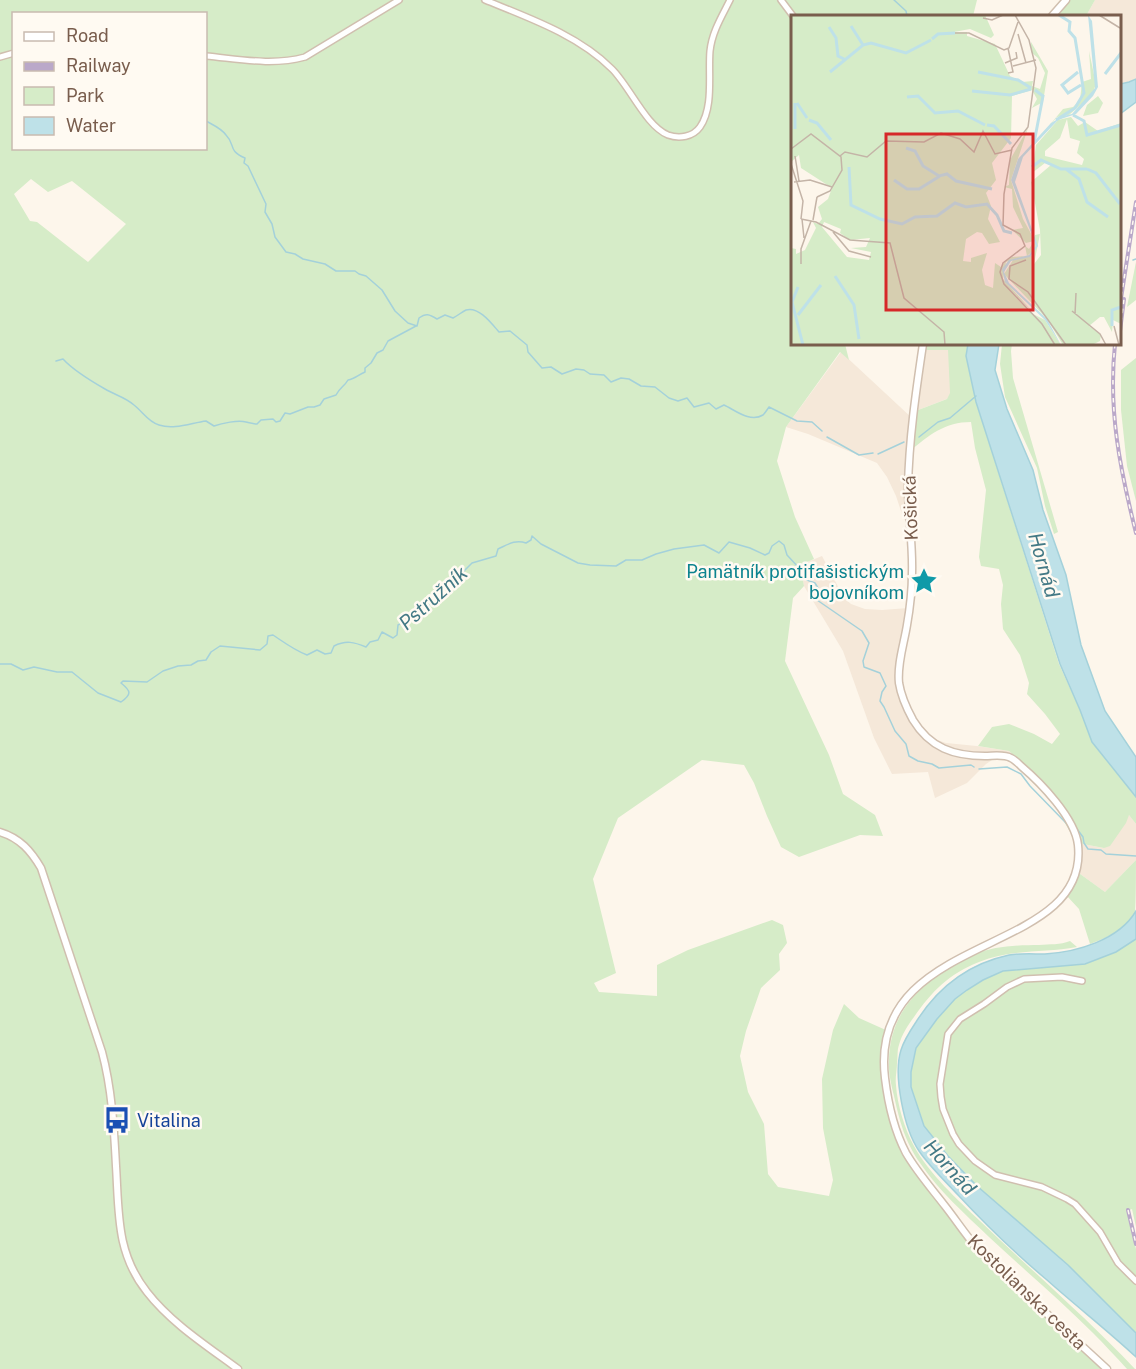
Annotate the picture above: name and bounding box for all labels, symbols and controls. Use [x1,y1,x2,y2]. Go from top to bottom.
legend [12,12,207,150]
inset map [791,15,1121,345]
text: Road [66,25,109,46]
text: Railway [66,55,131,76]
text: Park [66,85,104,106]
text: Water [66,115,116,136]
street label: Košická [898,475,922,541]
water label: Hornád [1023,530,1065,601]
water label: Pstružník [394,561,472,635]
place label: Pamätník protifašistickým bojovníkom [686,561,904,603]
place icon: Pamätník protifašistickým bojovníkom [909,566,939,596]
bus stop icon: Vitalina [102,1105,132,1135]
place label: Vitalina [137,1110,201,1131]
water label: Hornád [919,1134,982,1200]
street label: Kostolianska cesta [963,1230,1091,1354]

